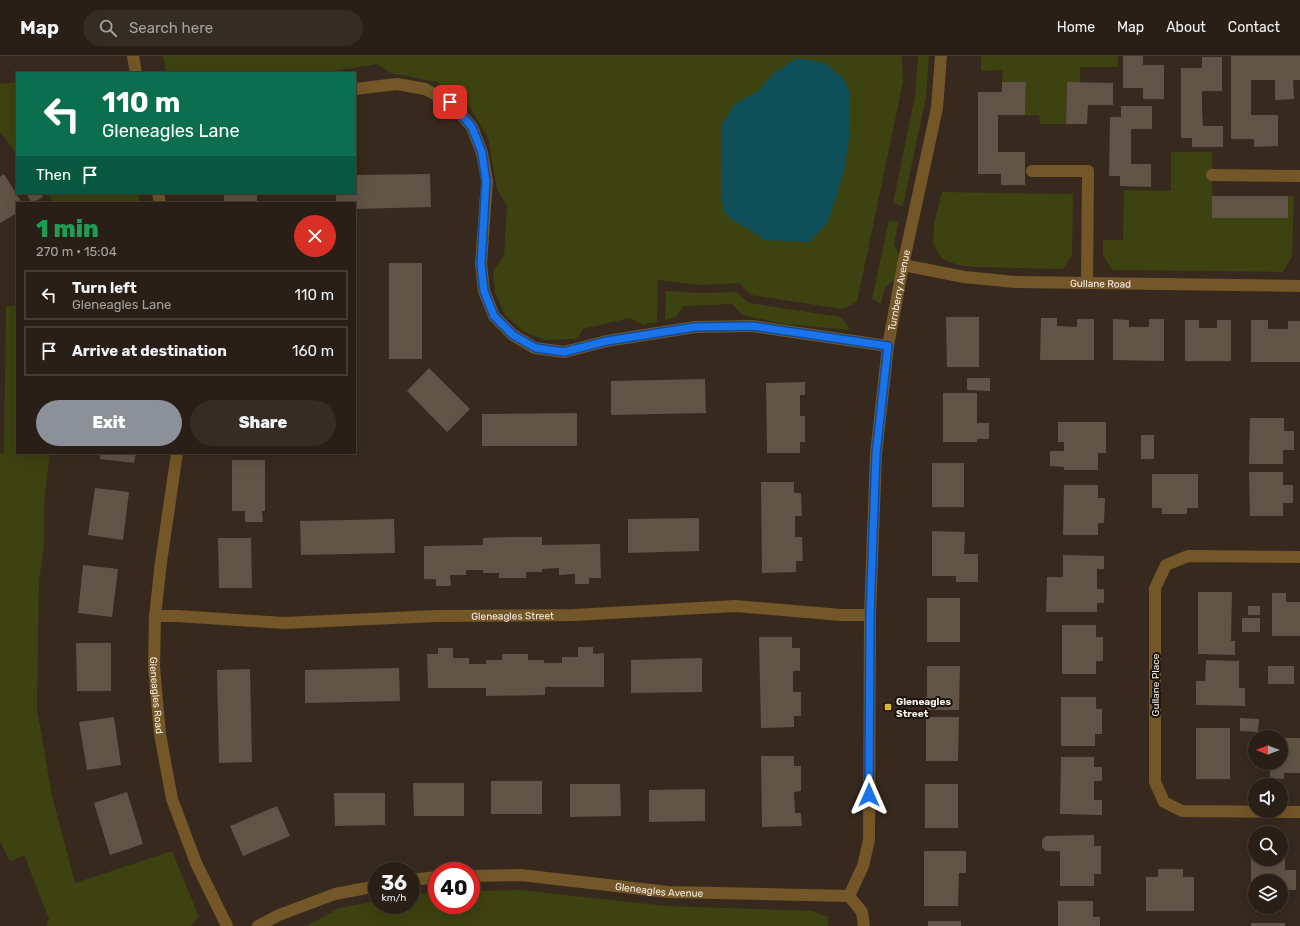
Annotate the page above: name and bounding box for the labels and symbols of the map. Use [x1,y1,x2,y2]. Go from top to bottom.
pin [433,85,467,119]
street label: Turnberry Avenue [886,248,913,332]
street label: Gullane Road [1070,278,1131,291]
street label: Gleneagles Street [471,610,554,623]
street label: Gullane Place [1150,653,1162,716]
street label: Gleneagles Road [147,657,165,735]
place label: Gleneagles Street [896,696,951,720]
marker: Gleneagles Street [883,702,893,712]
north arrow [1248,730,1288,770]
position arrow [848,774,890,816]
speed limit sign: 40 [428,862,480,914]
street label: Gleneagles Avenue [614,881,704,900]

